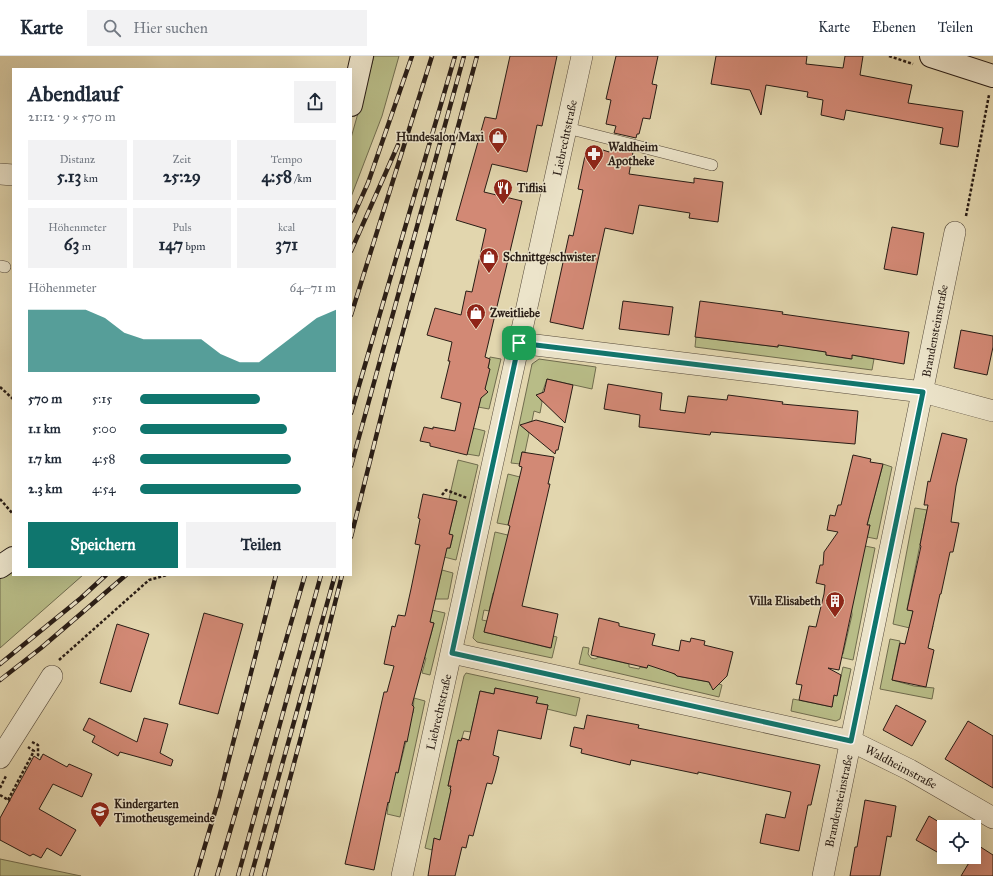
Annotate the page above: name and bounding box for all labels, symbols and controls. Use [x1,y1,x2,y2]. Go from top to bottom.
search box [87,10,367,46]
text: Karte [20,16,63,39]
icon: search [101,17,123,39]
text: Hier suchen [133,19,208,37]
text: Karte [818,19,850,36]
text: Ebenen [872,19,916,36]
text: Teilen [938,19,973,36]
text: Abendlauf [28,80,120,107]
button: share [294,81,336,123]
street label: Liebrechtstraße [550,99,580,177]
text: 21:12 · 9 × 570 m [28,109,116,125]
shop icon: Hundesalon Maxi [487,126,509,154]
place label: Hundesalon Maxi [396,130,485,144]
place label: Waldheim Apotheke [607,140,659,169]
pharmacy icon: Waldheim Apotheke [583,143,605,171]
text: Distanz [60,153,95,166]
text: Zeit [173,153,191,166]
text: Tempo [271,153,302,166]
text: 5.13 [57,166,81,187]
text: 25:29 [163,166,201,187]
text: 4:58 [261,166,292,187]
text: km [81,172,98,185]
text: /km [292,172,312,185]
restaurant icon: Tiflisi [492,177,514,205]
place label: Tiflisi [516,181,547,195]
text: Höhenmeter [48,221,106,234]
text: Puls [172,221,192,234]
text: kcal [278,221,295,234]
text: 63 [64,234,79,255]
text: 147 [159,234,183,255]
text: 371 [275,234,298,255]
text: m [79,240,91,253]
text: bpm [183,240,205,253]
shop icon: Schnittgeschwister [478,246,500,274]
place label: Schnittgeschwister [503,250,596,265]
text: Höhenmeter [28,280,97,296]
text: 64–71 m [289,280,336,296]
street label: Brandensteinstraße [919,283,951,379]
shop icon: Zweitliebe [465,302,487,330]
place label: Zweitliebe [490,306,540,320]
pin [502,326,536,360]
icon: arrive [508,332,530,354]
text: 570 m [28,391,62,407]
text: 5:15 [92,391,112,407]
text: 1.1 km [28,421,61,437]
text: 5:00 [92,421,116,437]
text: 1.7 km [28,451,62,467]
text: 4:58 [92,451,115,467]
text: 2.3 km [28,481,62,497]
text: 4:54 [92,481,115,497]
button: Speichern [28,522,178,568]
button: Teilen [186,522,336,568]
building icon: Villa Elisabeth [824,590,846,618]
place label: Villa Elisabeth [748,594,821,608]
street label: Liebrechtstraße [423,673,455,751]
street label: Waldheimstraße [863,742,939,792]
street label: Brandensteinstraße [822,753,856,849]
place label: Kindergarten Timotheusgemeinde [113,797,215,826]
school or university icon: Kindergarten Timotheusgemeinde [89,800,111,828]
map controls [937,820,981,864]
button: locate [937,820,981,864]

